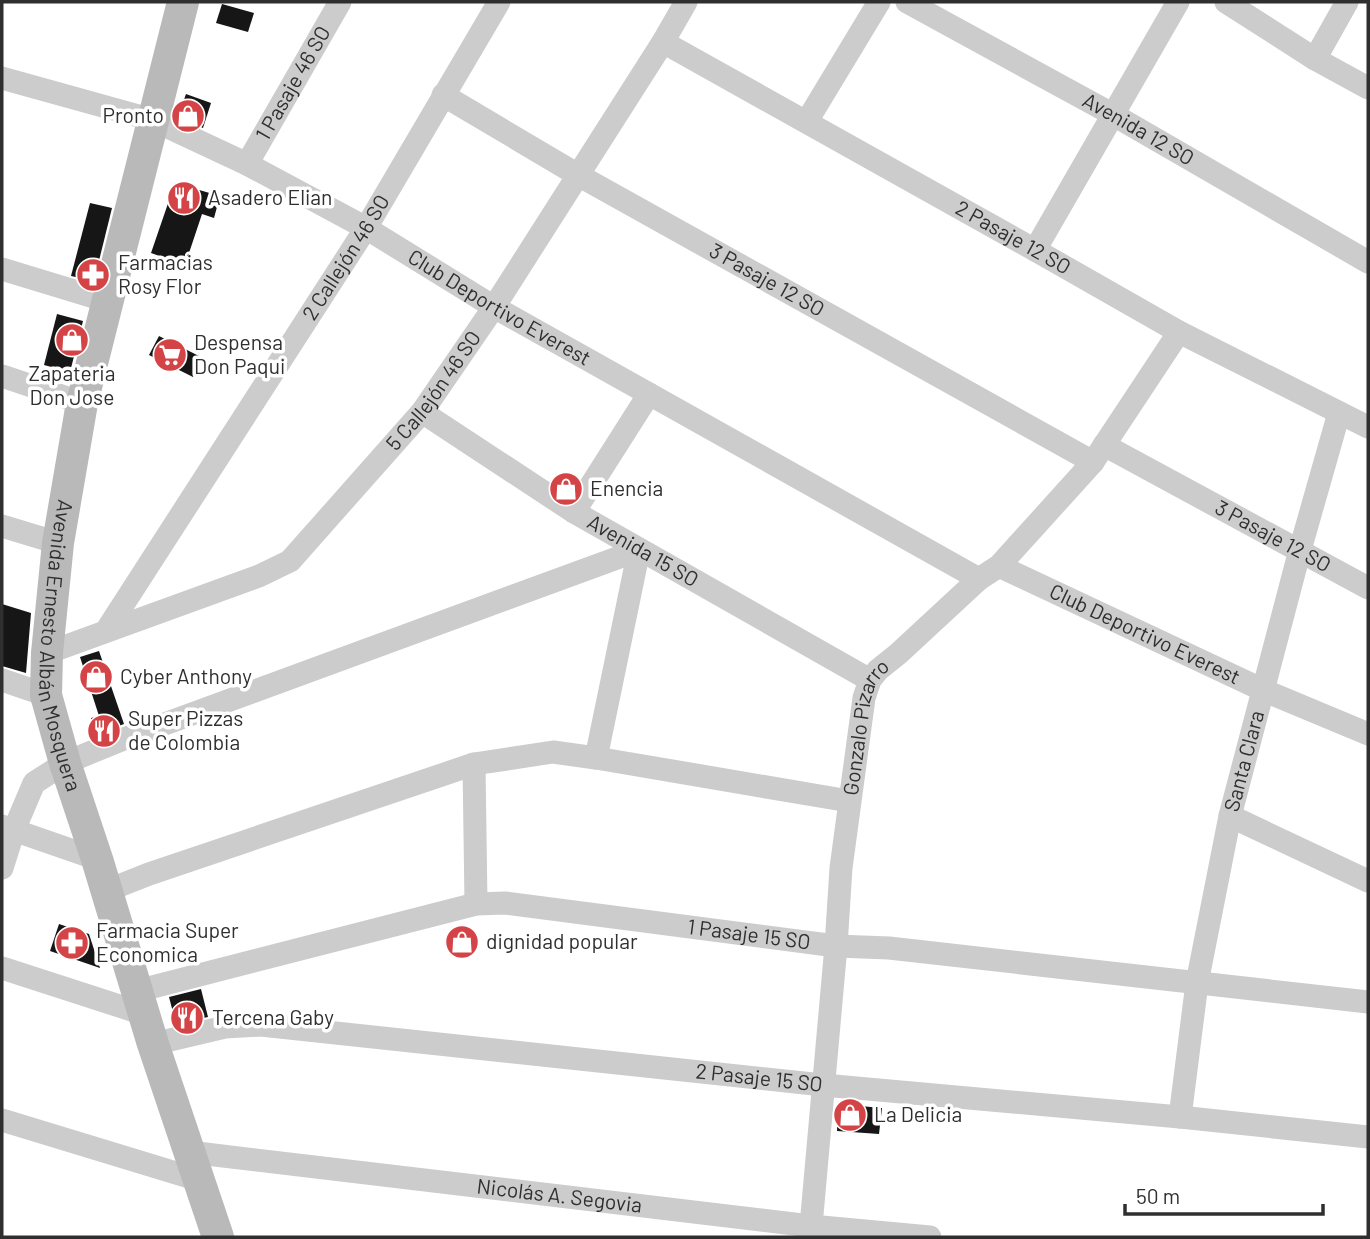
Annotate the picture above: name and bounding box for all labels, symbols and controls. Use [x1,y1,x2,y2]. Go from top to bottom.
street label: 1 Pasaje 46 SO [249,21,335,144]
street label: Avenida 12 SO [1079,87,1199,170]
shop icon: Pronto [169,97,207,135]
place label: Pronto [102,102,164,127]
restaurant icon: Asadero Elian [165,179,203,217]
place label: Asadero Elian [208,184,332,209]
street label: 2 Callejón 46 SO [296,190,394,324]
street label: 2 Pasaje 12 SO [952,194,1076,279]
street label: 3 Pasaje 12 SO [706,237,829,321]
street label: Club Deportivo Everest [404,243,596,370]
place label: Farmacias Rosy Flor [118,249,213,298]
pharmacy icon: Farmacias Rosy Flor [74,256,112,294]
shop icon: Zapateria Don Jose [53,321,91,359]
street label: 5 Callejón 46 SO [380,325,485,455]
place label: Despensa Don Paqui [194,329,285,378]
supermarket icon: Despensa Don Paqui [151,336,189,374]
place label: Zapateria Don Jose [29,360,115,409]
shop icon: Enencia [547,470,585,508]
place label: Enencia [590,475,663,500]
street label: 3 Pasaje 12 SO [1211,494,1336,577]
street label: Avenida Ernesto Albán Mosquera [34,498,88,794]
street label: Avenida 15 SO [583,508,703,591]
street label: Club Deportivo Everest [1046,578,1245,689]
street label: Gonzalo Pizarro [837,652,893,797]
shop icon: Cyber Anthony [77,658,115,696]
place label: Cyber Anthony [120,663,252,688]
place label: Super Pizzas de Colombia [128,705,243,754]
street label: Santa Clara [1218,708,1268,814]
restaurant icon: Super Pizzas de Colombia [85,712,123,750]
street label: 1 Pasaje 15 SO [686,913,812,954]
place label: Farmacia Super Economica [96,917,239,966]
shop icon: dignidad popular [443,923,481,961]
pharmacy icon: Farmacia Super Economica [53,924,91,962]
place label: dignidad popular [486,928,638,953]
restaurant icon: Tercena Gaby [168,999,206,1037]
place label: Tercena Gaby [212,1004,334,1029]
street label: 2 Pasaje 15 SO [694,1057,824,1096]
shop icon: La Delicia [831,1096,869,1134]
place label: La Delicia [874,1101,962,1126]
street label: Nicolás A. Segovia [475,1172,644,1217]
scale bar [1125,1172,1323,1216]
text: 50 m [1136,1183,1180,1208]

